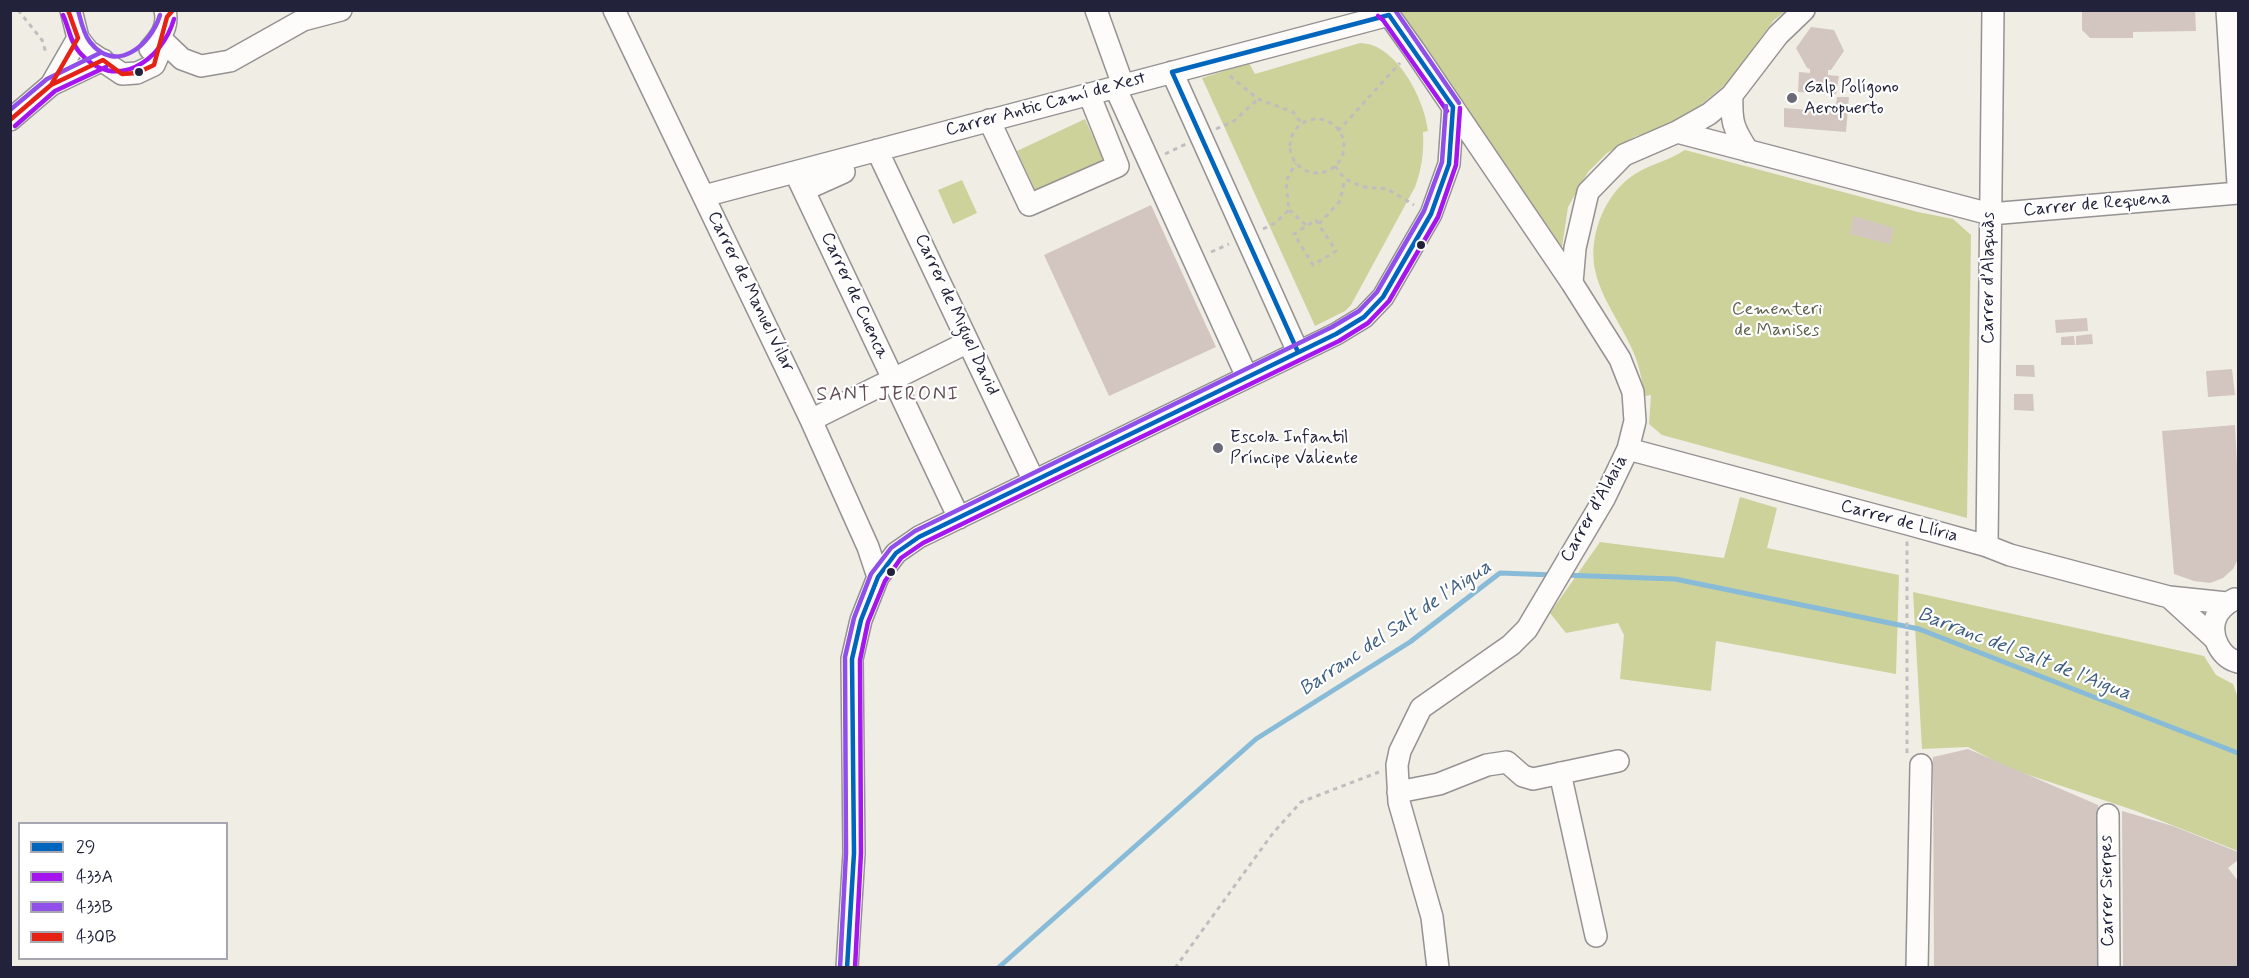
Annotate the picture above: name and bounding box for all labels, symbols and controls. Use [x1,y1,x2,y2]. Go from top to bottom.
unlabelled marker [133,66,145,78]
street label: Carrer Antic Camí de Xest [944,68,1148,142]
place label: Galp Polígono Aeropuerto [1804,77,1899,119]
marker: Galp Polígono Aeropuerto [1785,91,1799,105]
street label: Carrer de Requena [2023,188,2171,222]
street label: Carrer de Manuel Vilar [702,208,798,376]
street label: Carrer d’Alaquàs [1978,212,2000,344]
street label: Carrer de Cuenca [815,229,893,363]
street label: Carrer de Miguel David [909,231,1003,399]
unlabelled marker [1415,239,1427,251]
park label: Cementeri de Manises [1732,299,1822,342]
district label: SANT JERONI [818,384,958,408]
place label: Escola Infantil Príncipe Valiente [1230,427,1358,470]
marker: Escola Infantil Príncipe Valiente [1211,441,1225,455]
street label: Carrer d’Aldaia [1557,452,1633,566]
street label: Carrer de Llíria [1838,496,1960,548]
water label: Barranc del Salt de l'Aigua [1295,556,1497,702]
unlabelled marker [885,566,897,578]
water label: Barranc del Salt de l'Aigua [1914,603,2134,707]
legend [18,822,228,960]
text: 29 [76,835,96,859]
street label: Carrer Sierpes [2096,835,2120,947]
text: 433A [76,865,113,889]
text: 433B [76,895,113,919]
text: 430B [76,925,116,949]

